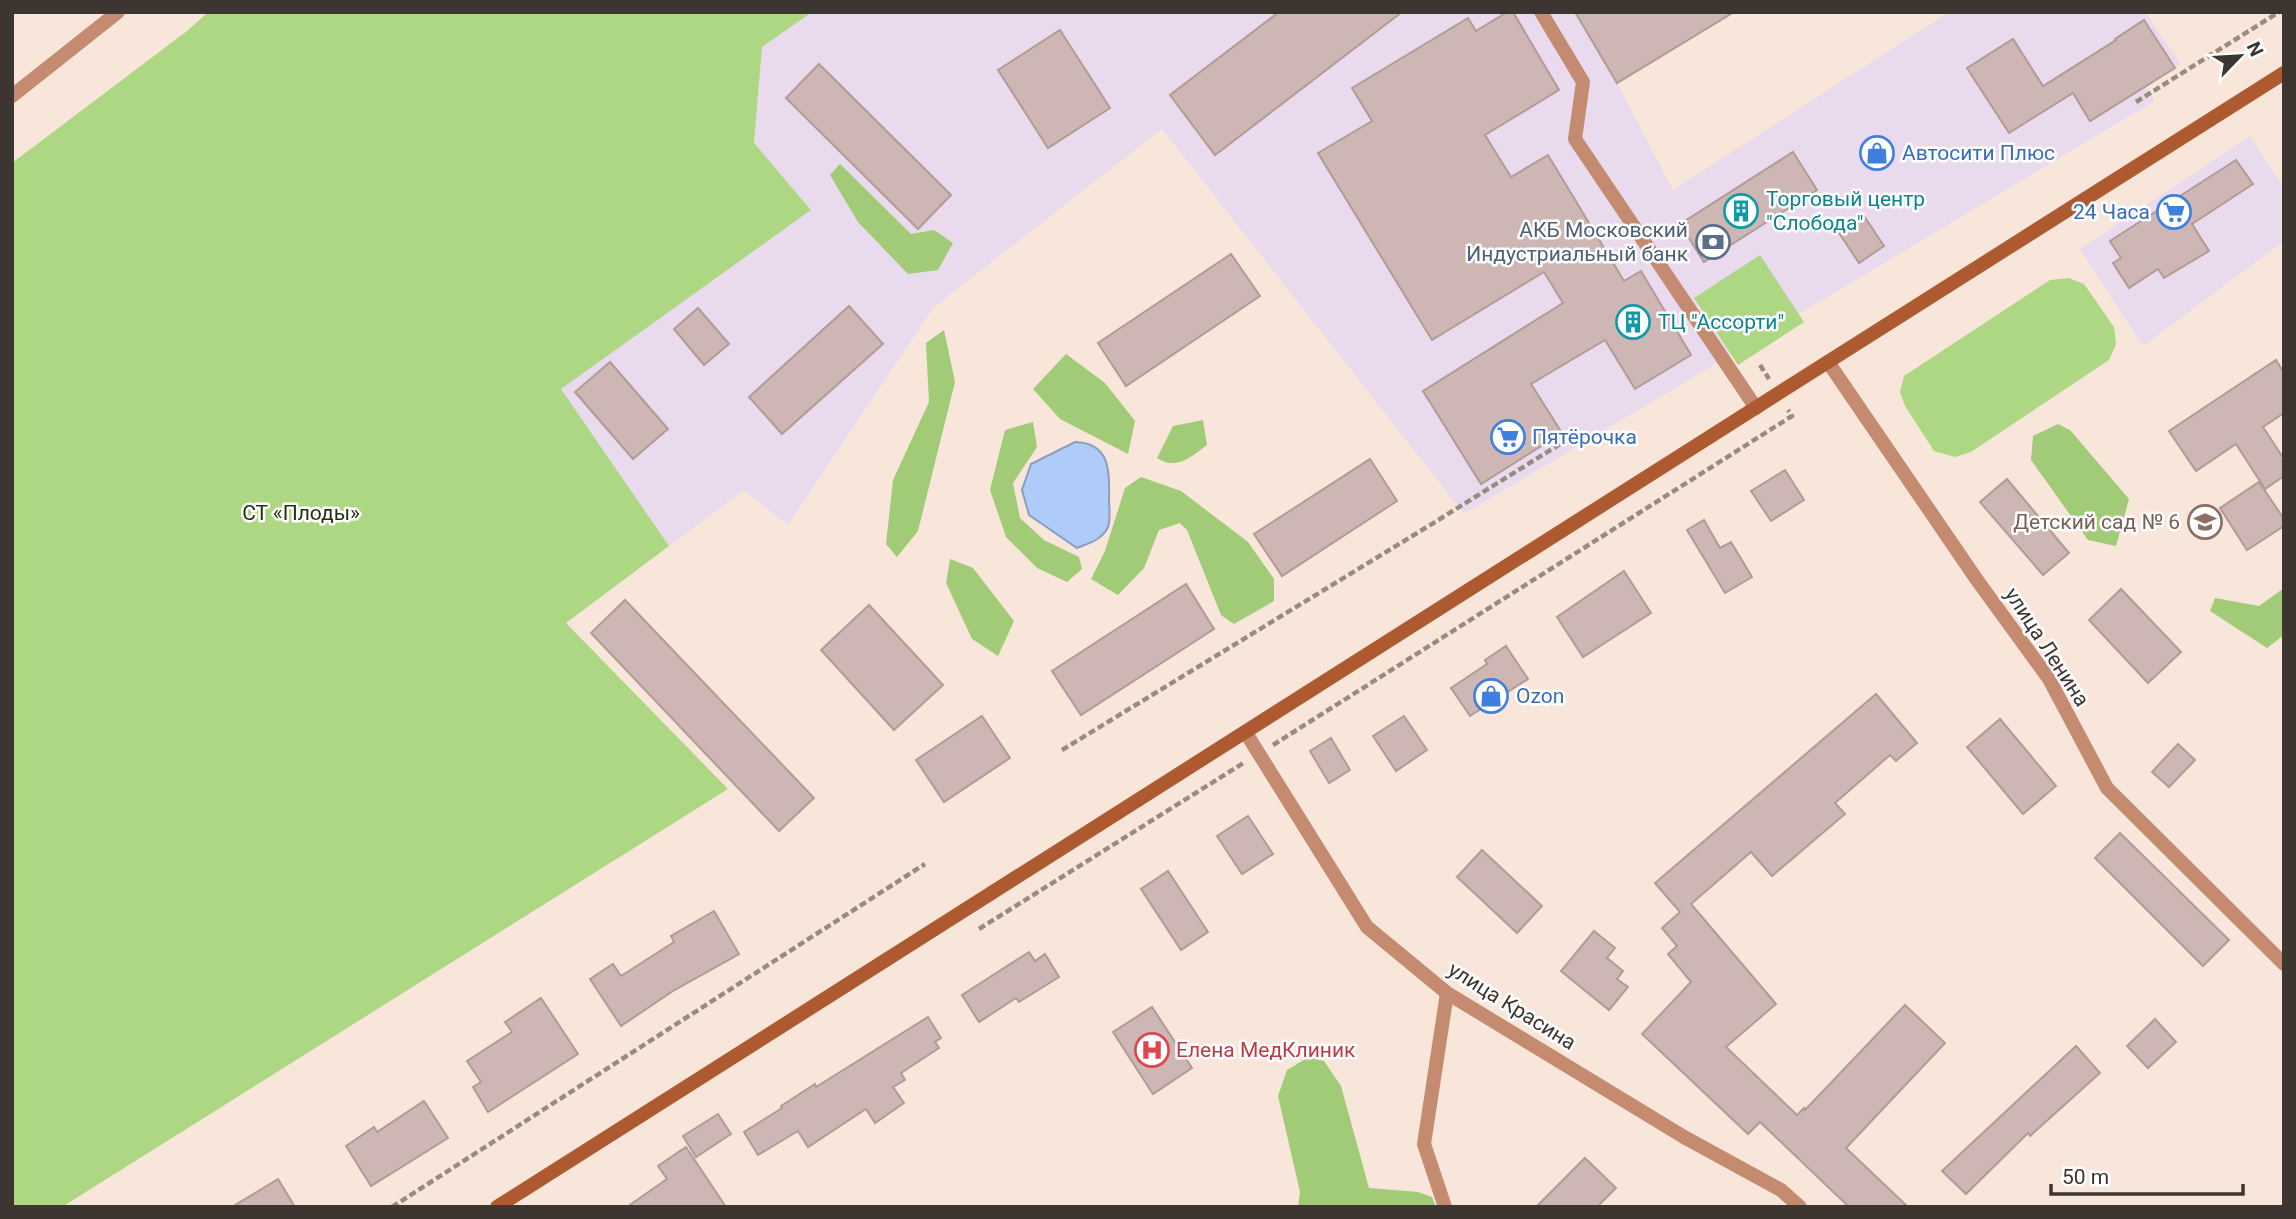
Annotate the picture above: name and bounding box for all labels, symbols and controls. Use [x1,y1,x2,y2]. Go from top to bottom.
north arrow [2205,21,2275,91]
text: N [2242,38,2268,60]
shop icon: Автосити Плюс [1858,134,1896,172]
place label: Автосити Плюс [1902,141,2055,165]
place label: Торговый центр "Слобода" [1766,187,1925,235]
building icon: Торговый центр "Слобода" [1722,192,1760,230]
supermarket icon: 24 Часа [2155,193,2193,231]
place label: 24 Часа [2073,200,2150,224]
place label: АКБ Московский Индустриальный банк [1466,218,1689,266]
bank icon: АКБ Московский Индустриальный банк [1694,223,1732,261]
building icon: ТЦ "Ассорти" [1614,303,1652,341]
place label: ТЦ "Ассорти" [1658,310,1784,334]
supermarket icon: Пятёрочка [1489,418,1527,456]
place label: Пятёрочка [1532,425,1637,449]
park label: СТ «Плоды» [242,501,360,525]
school or university icon: Детский сад № 6 [2186,503,2224,541]
place label: Детский сад № 6 [2013,510,2180,534]
street label: улица Ленина [2000,583,2094,711]
shop icon: Ozon [1472,677,1510,715]
place label: Ozon [1516,684,1564,708]
street label: улица Красина [1444,957,1580,1055]
hospital icon: Елена МедКлиник [1133,1031,1171,1069]
place label: Елена МедКлиник [1176,1038,1356,1062]
scale bar [2051,1152,2244,1196]
text: 50 m [2062,1165,2109,1189]

